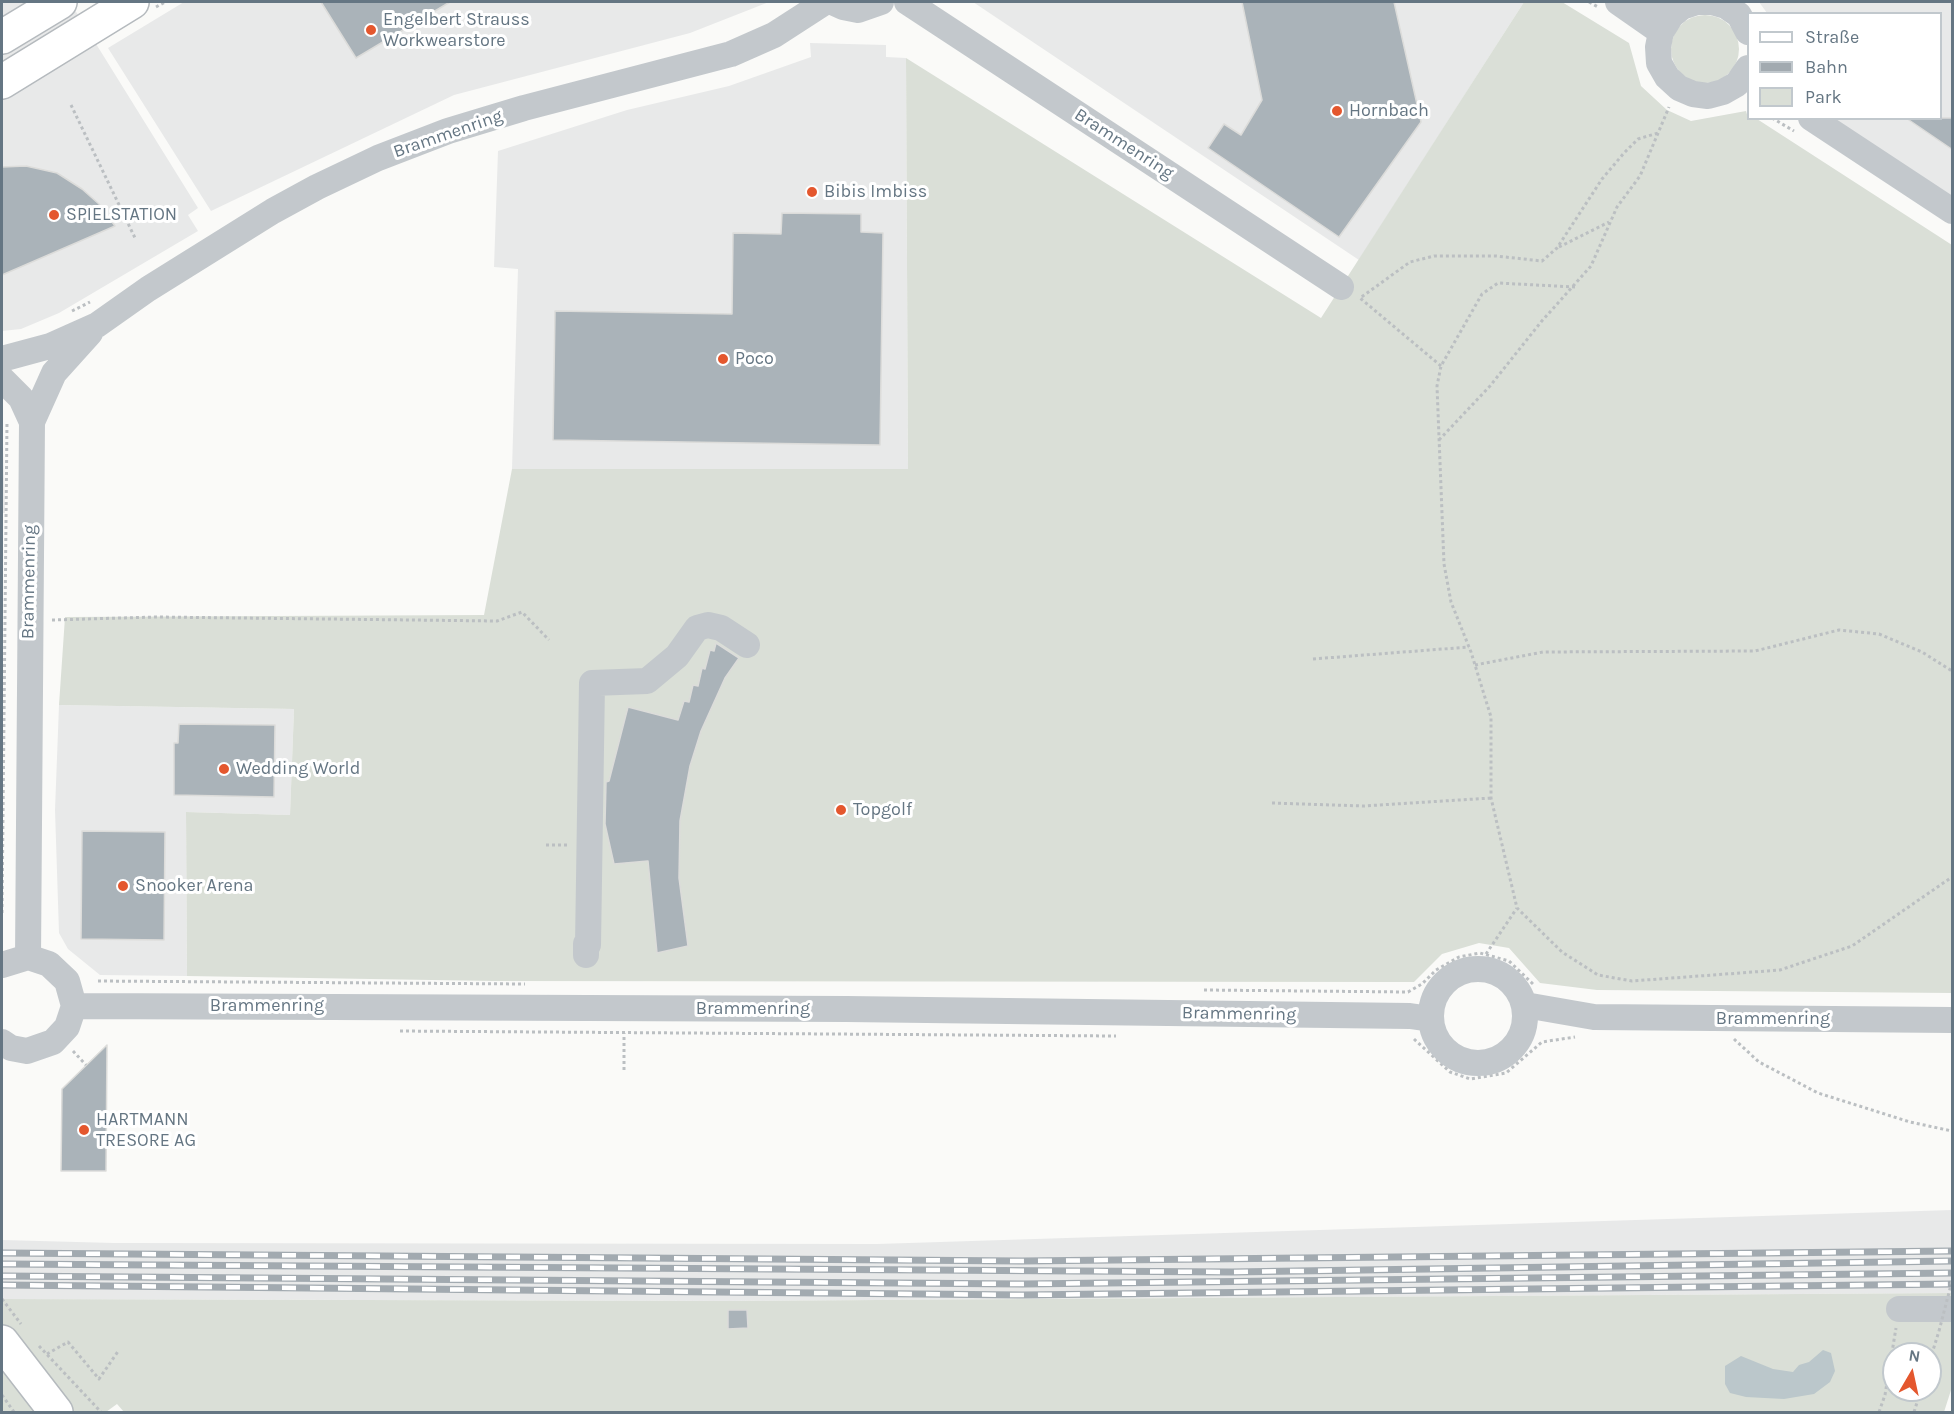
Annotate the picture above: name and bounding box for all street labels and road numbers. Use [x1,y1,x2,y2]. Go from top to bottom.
street label: Brammenring [1070,104,1178,184]
street label: Brammenring [390,105,506,163]
street label: Brammenring [17,525,41,639]
street label: Brammenring [210,995,324,1017]
street label: Brammenring [696,998,810,1020]
street label: Brammenring [1182,1002,1296,1026]
street label: Brammenring [1716,1008,1830,1030]

